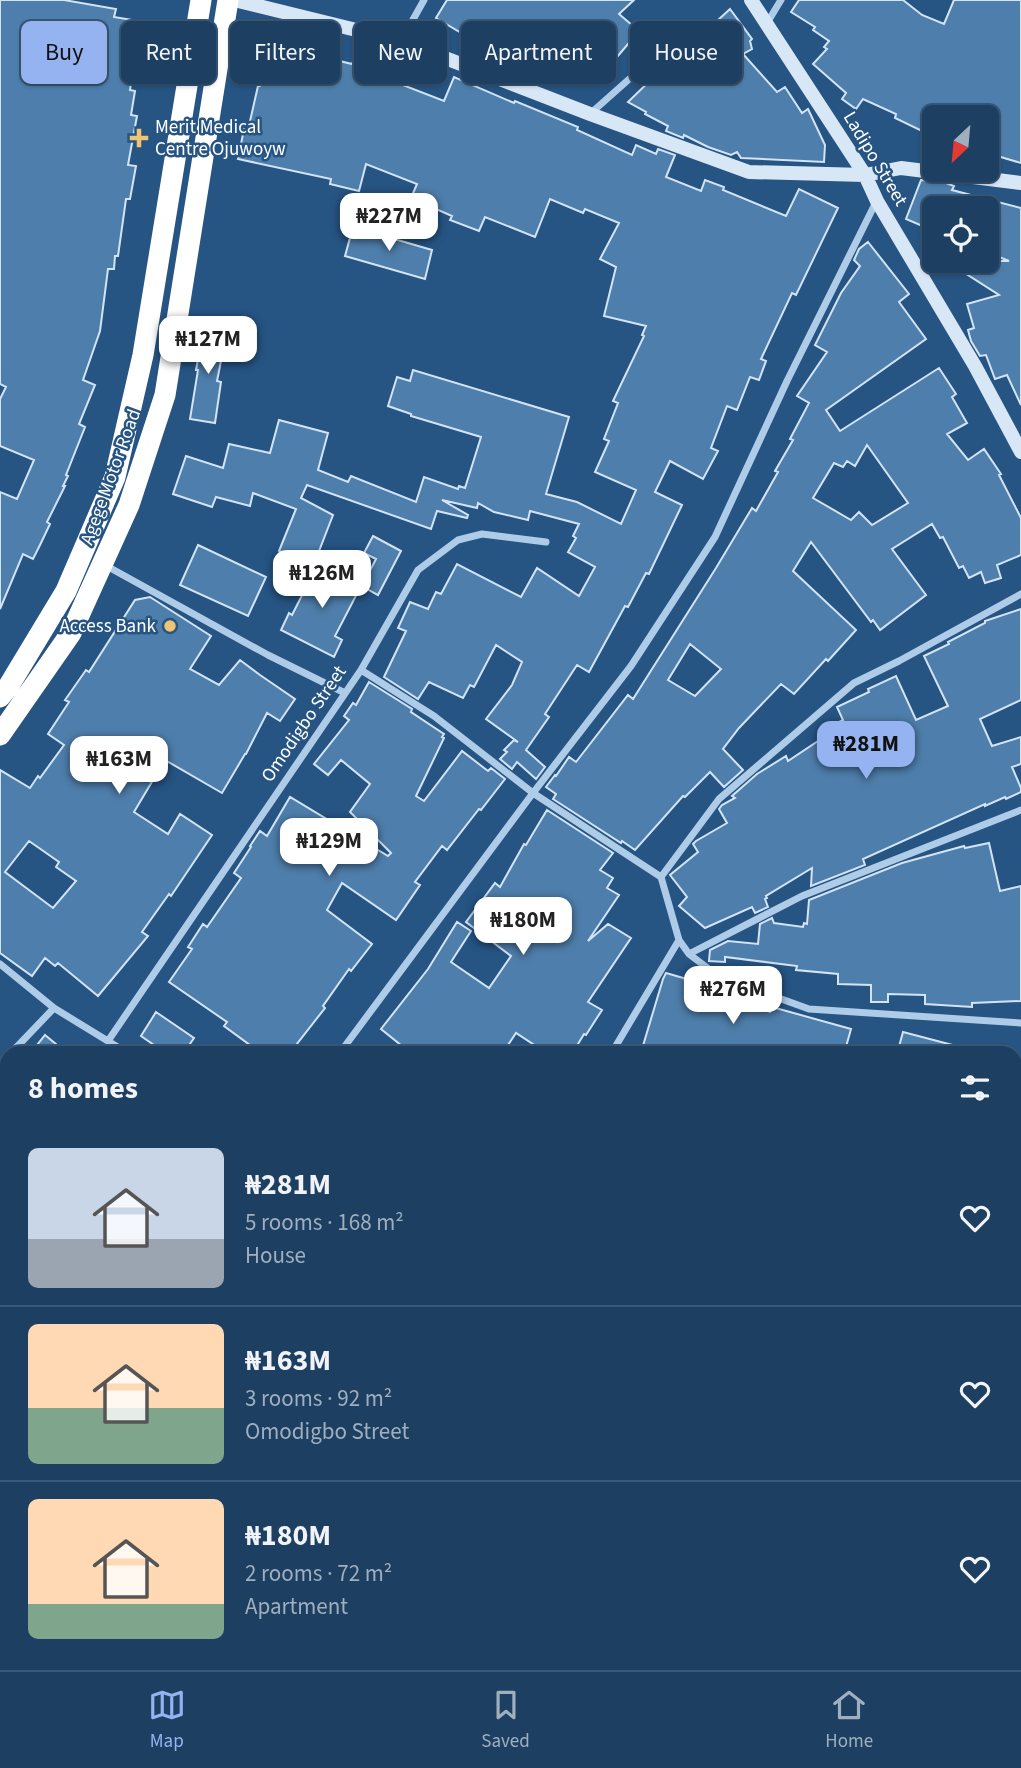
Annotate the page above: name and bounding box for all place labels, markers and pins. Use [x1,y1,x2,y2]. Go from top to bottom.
place label: Merit Medical Centre Ojuwoyw [155,114,286,163]
marker: Merit Medical Centre Ojuwoyw [129,128,149,148]
pin: ₦227M [340,194,438,253]
pin: ₦127M [159,316,257,376]
pin: ₦126M [273,550,371,610]
place label: Access Bank [59,613,157,640]
marker: Access Bank [162,618,178,634]
pin: ₦281M [817,722,915,781]
pin: ₦163M [70,736,168,796]
pin: ₦129M [280,818,378,878]
pin: ₦180M [474,898,572,957]
pin: ₦276M [684,967,782,1026]

